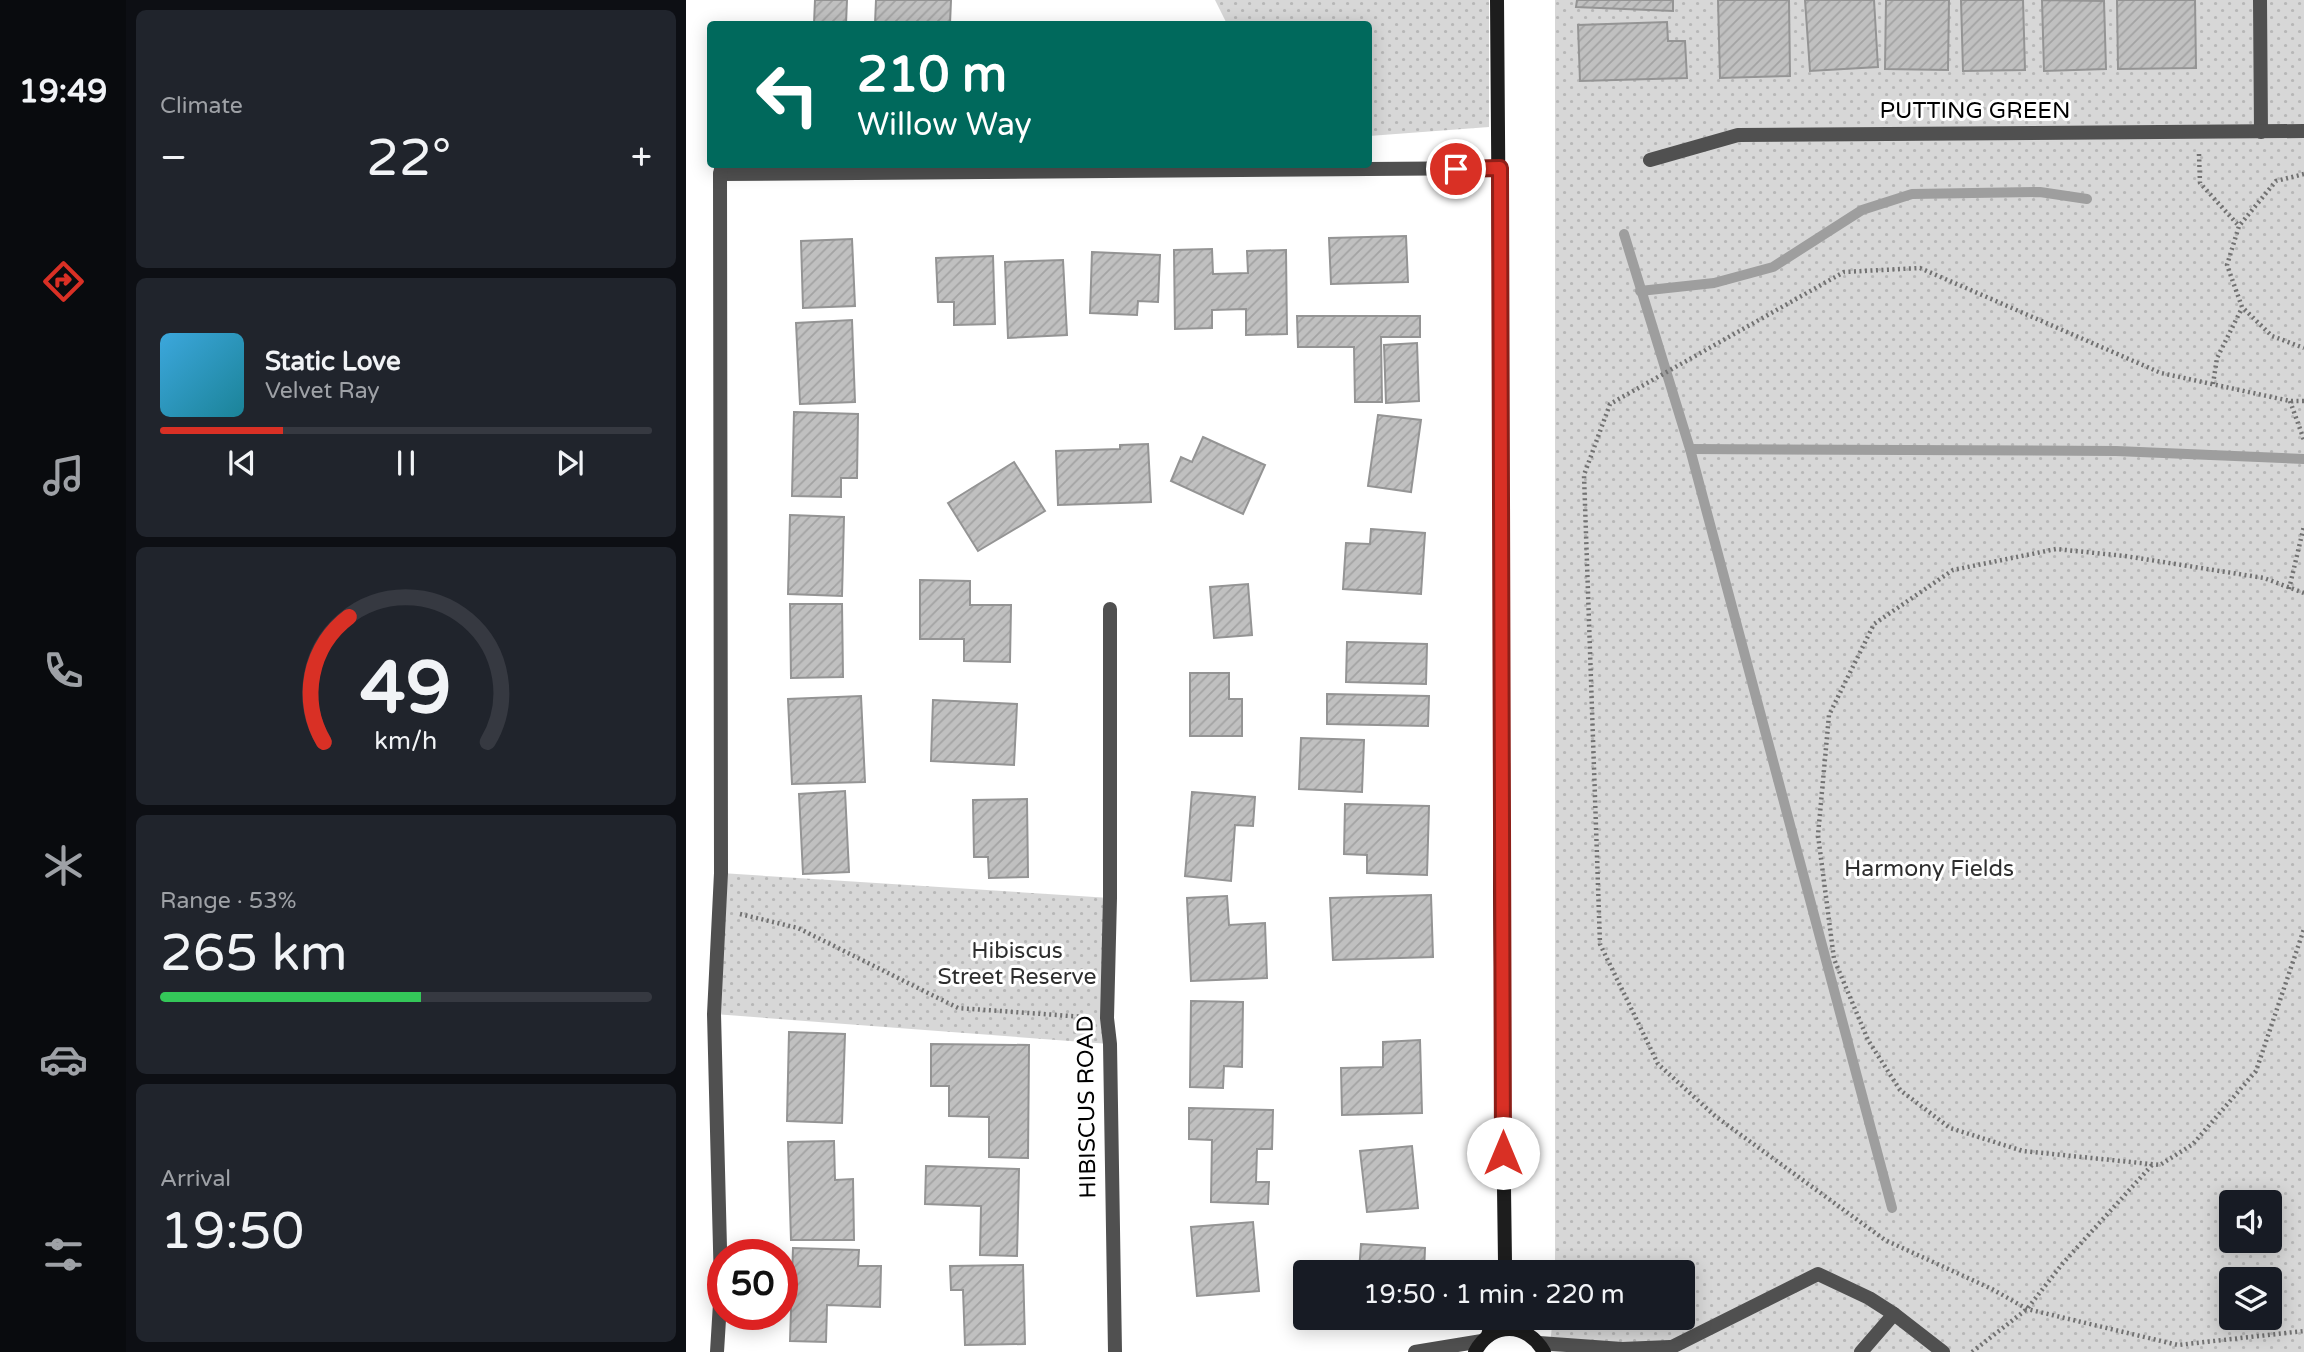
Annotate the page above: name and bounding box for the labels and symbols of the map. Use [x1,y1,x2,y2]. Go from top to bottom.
street label: PUTTING GREEN [1880,97,2070,125]
pin [1426,139,1486,199]
park label: Harmony Fields [1844,855,2014,883]
park label: Hibiscus Street Reserve [937,937,1097,991]
street label: HIBISCUS ROAD [1071,1015,1103,1199]
position arrow [1466,1116,1540,1190]
speed limit sign: 50 [707,1239,798,1330]

